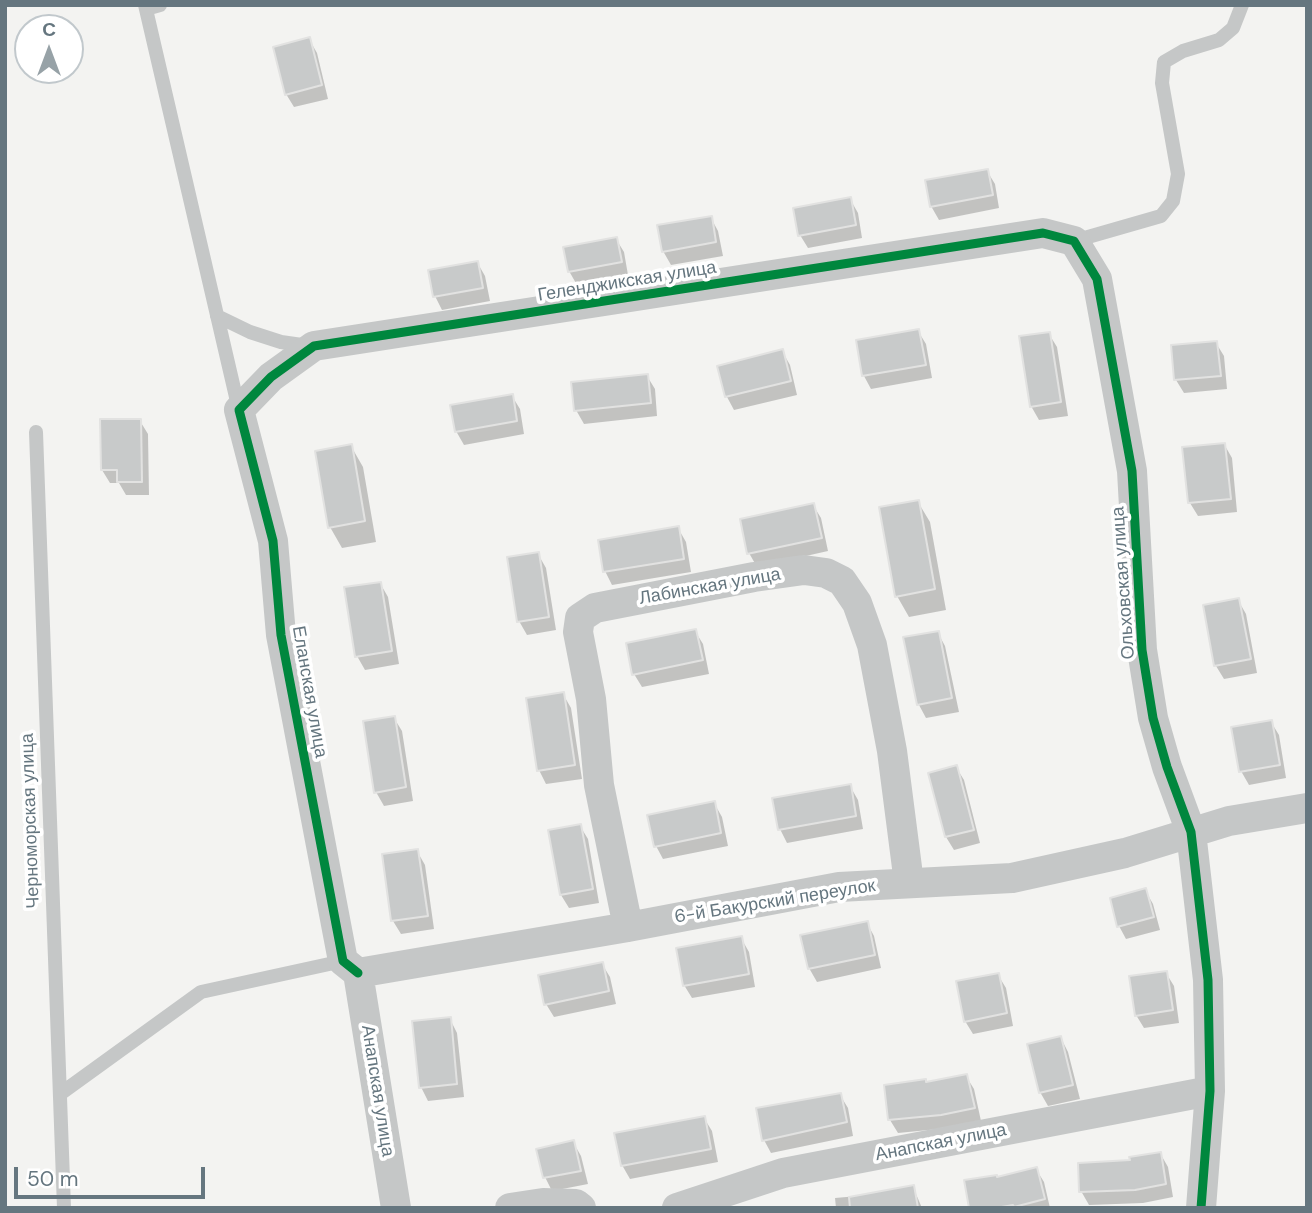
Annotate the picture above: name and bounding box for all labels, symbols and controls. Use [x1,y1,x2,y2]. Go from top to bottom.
north arrow [14,14,84,84]
text: С [42,17,56,42]
street label: Геленджикская улица [536,257,718,307]
street label: Ольховская улица [1108,506,1140,660]
street label: Лабинская улица [638,564,782,610]
street label: Еланская улица [287,624,331,760]
street label: Черноморская улица [17,733,45,909]
street label: 6-й Бакурский переулок [673,875,877,929]
street label: Анапская улица [356,1024,398,1158]
street label: Анапская улица [874,1120,1008,1166]
scale bar [18,1154,208,1198]
text: 50 m [27,1165,78,1193]

